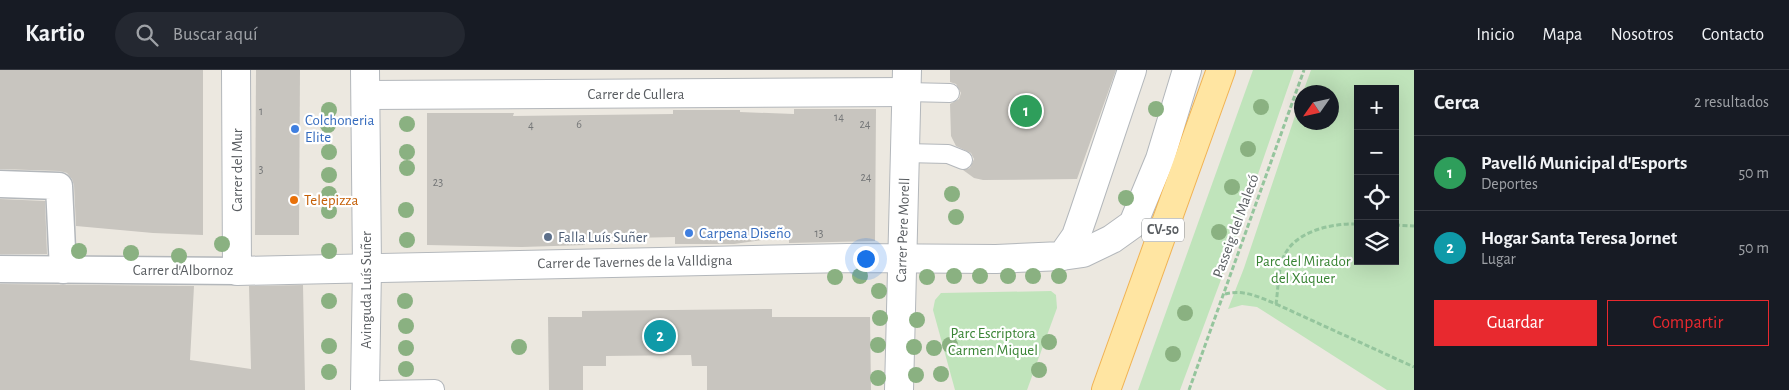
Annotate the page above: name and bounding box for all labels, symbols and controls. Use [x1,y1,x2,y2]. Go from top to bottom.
search box [115,12,465,57]
icon: search [133,21,161,49]
text: Kartio [25,22,85,46]
text: Buscar aquí [173,25,258,44]
text: Inicio [1476,26,1515,44]
text: Mapa [1543,26,1582,44]
text: Nosotros [1610,26,1674,44]
text: Contacto [1702,26,1764,44]
north arrow [1294,85,1339,130]
map controls [1354,85,1399,265]
button: + [1354,85,1399,130]
street label: Carrer de Cullera [588,87,684,102]
pin: 1 [1010,92,1042,130]
text: Cerca [1434,92,1480,113]
text: 2 resultados [1694,94,1769,110]
house number: 1 [259,105,263,117]
house number: 14 [834,111,844,123]
place label: Colchoneria Elite [305,113,374,145]
house number: 6 [576,118,582,130]
house number: 24 [859,118,871,130]
house number: 4 [528,119,534,131]
marker: Colchoneria Elite [289,123,301,135]
street label: Carrer del Mur [230,128,245,212]
button: − [1354,130,1399,175]
text: Pavelló Municipal d'Esports [1481,154,1687,173]
house number: 3 [259,163,264,175]
text: 1 [1447,165,1453,181]
text: 50 m [1738,165,1769,181]
house number: 24 [860,171,872,183]
street label: Passeig del Malecó [1210,172,1262,280]
button: locate [1354,175,1399,220]
house number: 23 [433,176,443,188]
text: Deportes [1481,176,1538,192]
street label: Carrer Pere Morell [894,177,912,283]
place label: Telepizza [304,193,359,208]
marker: Telepizza [288,194,300,206]
road number: CV-50 [1142,218,1184,242]
button: layers [1354,220,1399,265]
place label: Carpena Diseño [699,226,791,241]
marker: Carpena Diseño [683,227,695,239]
house number: 13 [814,227,824,239]
text: Hogar Santa Teresa Jornet [1481,229,1677,248]
place label: Falla Luís Suñer [558,230,648,245]
street label: Avinguda Luís Suñer [359,231,374,349]
marker: Falla Luís Suñer [542,231,554,243]
text: 2 [1446,240,1454,256]
text: 50 m [1738,240,1769,256]
your location [853,246,879,272]
text: Lugar [1481,251,1516,267]
street label: Carrer de Tavernes de la Valldigna [537,253,733,271]
park label: Parc del Mirador del Xúquer [1255,254,1351,286]
street label: Carrer d'Albornoz [133,263,233,278]
button: Guardar [1434,300,1597,346]
button: Compartir [1607,300,1769,346]
pin: 2 [644,317,676,355]
park label: Parc Escriptora Carmen Miquel [948,326,1038,358]

